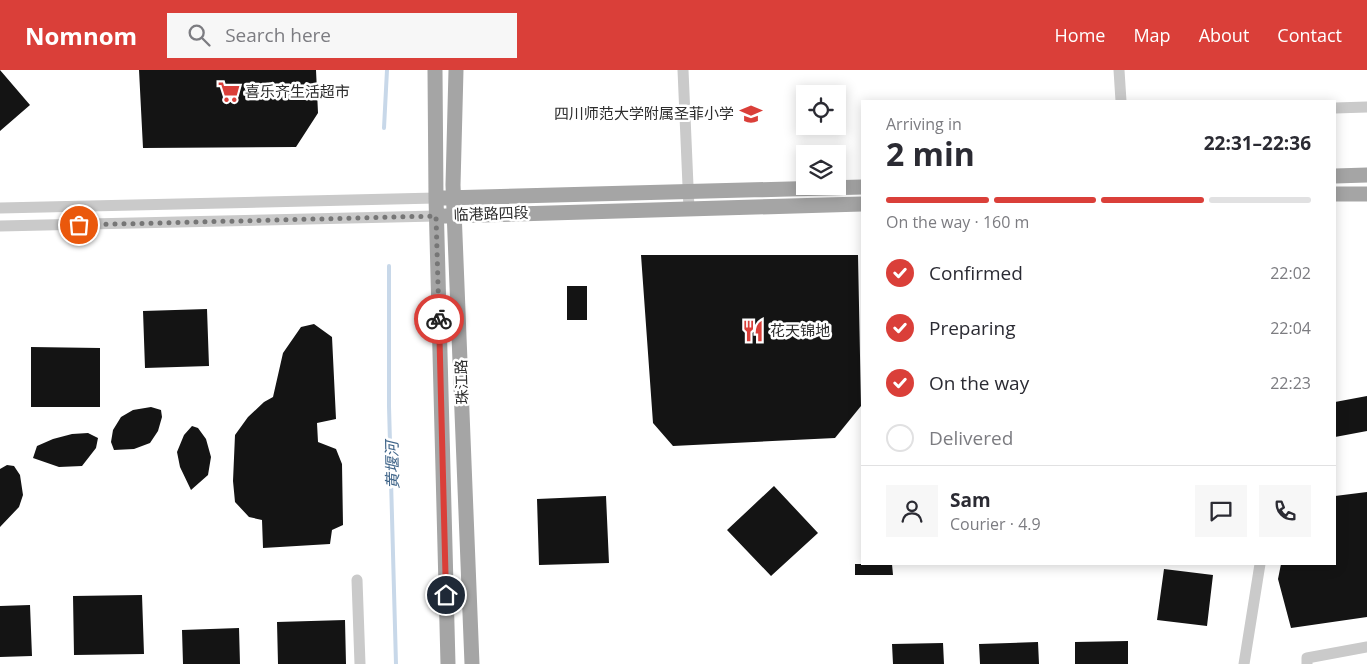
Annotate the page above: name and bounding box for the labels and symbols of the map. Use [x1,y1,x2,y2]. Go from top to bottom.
supermarket icon: 喜乐齐生活超市 [216,79,242,105]
place label: 喜乐齐生活超市 [245,81,350,101]
school or university icon: 四川师范大学附属圣菲小学 [738,101,764,127]
place label: 四川师范大学附属圣菲小学 [554,103,734,123]
street label: 临港路四段 [453,202,529,224]
pin [58,204,100,246]
courier [414,294,464,344]
restaurant icon: 花天锦地 [740,318,766,344]
place label: 花天锦地 [770,320,830,340]
street label: 珠江路 [450,359,472,405]
water label: 黄堰河 [381,438,403,489]
pin [425,574,467,616]

